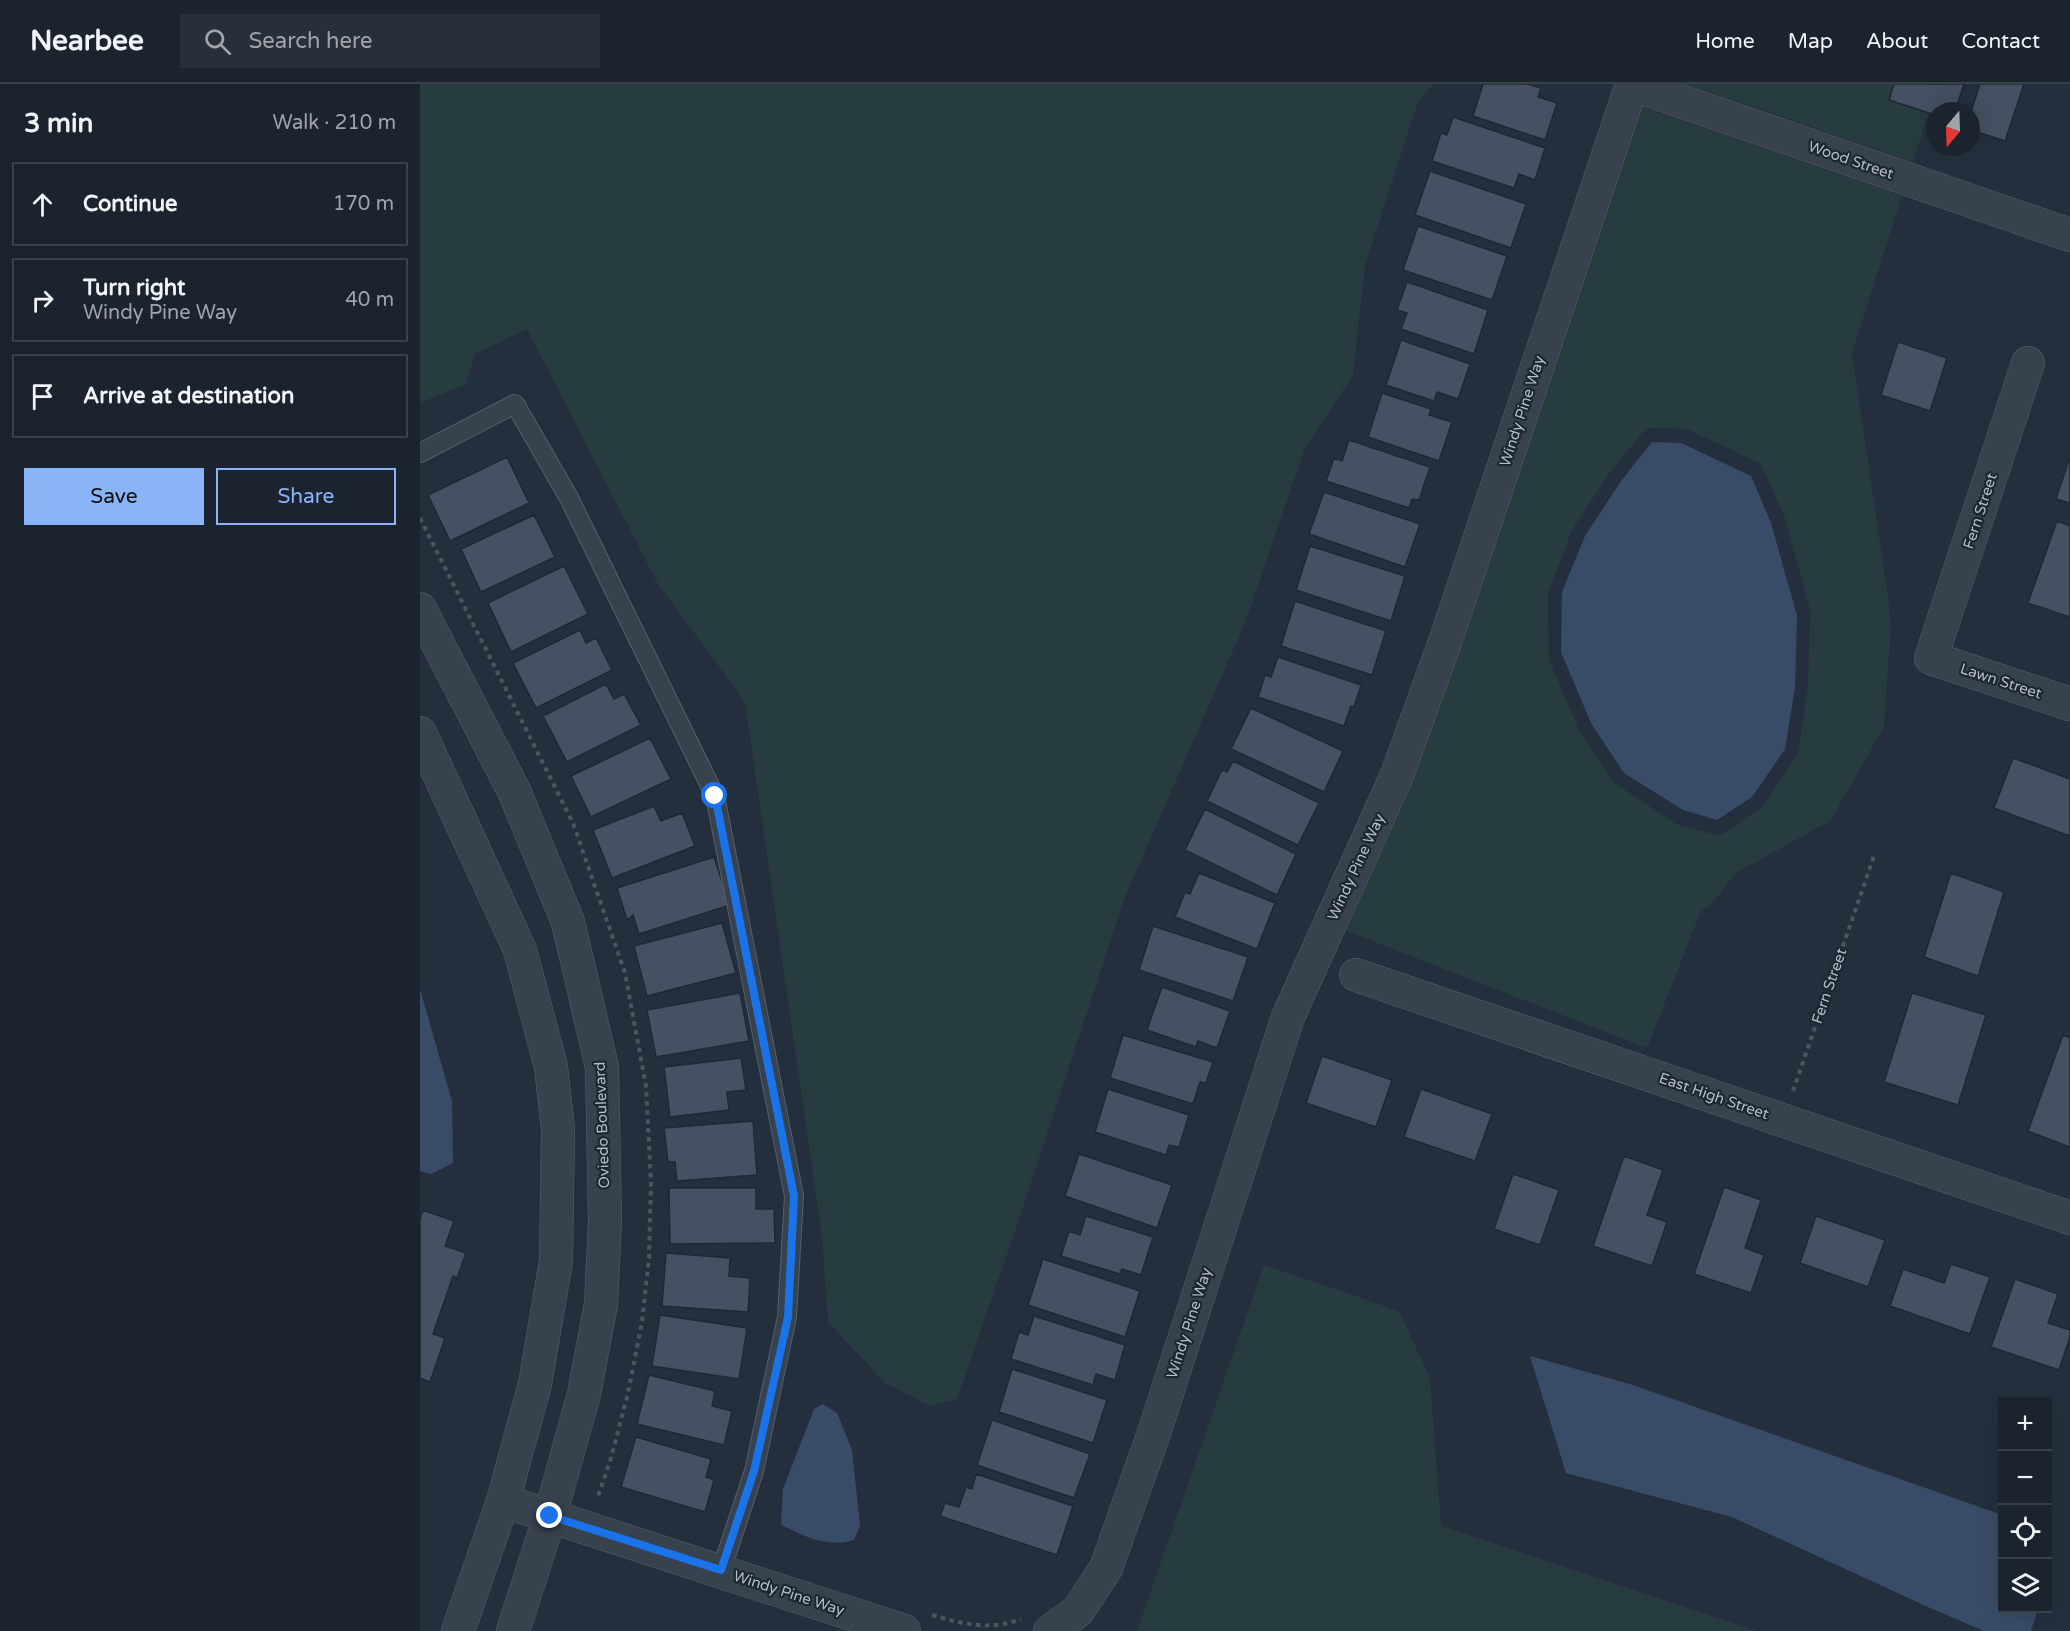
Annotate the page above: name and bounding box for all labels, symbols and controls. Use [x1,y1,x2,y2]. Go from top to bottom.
search box [180,14,600,68]
text: Nearbee [30,24,144,58]
icon: search [201,25,234,58]
text: Search here [249,28,372,54]
text: Home [1695,29,1755,54]
text: Map [1788,29,1833,54]
text: About [1866,29,1928,54]
text: Contact [1961,29,2040,54]
north arrow [1926,102,1980,156]
text: 3 min [24,108,93,139]
text: Walk · 210 m [273,111,396,135]
street label: Wood Street [1806,137,1896,183]
icon: ahead [26,188,59,221]
text: Continue [83,191,178,217]
text: 170 m [333,192,394,216]
text: Turn right [83,275,185,301]
icon: right [26,284,59,317]
text: 40 m [345,288,394,312]
text: Windy Pine Way [83,301,237,325]
street label: Windy Pine Way [1496,353,1548,469]
icon: arrive [26,380,59,413]
text: Arrive at destination [83,383,294,409]
button: Save [24,468,204,525]
button: Share [216,468,396,525]
street label: Fern Street [1959,471,2001,551]
street label: Lawn Street [1958,659,2044,703]
route start [701,782,727,808]
street label: Windy Pine Way [1323,811,1389,923]
street label: Fern Street [1808,946,1850,1026]
street label: Oviedo Boulevard [591,1061,613,1189]
street label: East High Street [1657,1069,1772,1123]
street label: Windy Pine Way [1163,1265,1215,1381]
map controls [1998,1397,2052,1613]
button: + [1998,1397,2052,1451]
button: − [1998,1451,2052,1505]
route end [536,1502,562,1528]
button: locate [1998,1505,2052,1559]
button: layers [1998,1559,2052,1613]
street label: Windy Pine Way [731,1567,847,1619]

